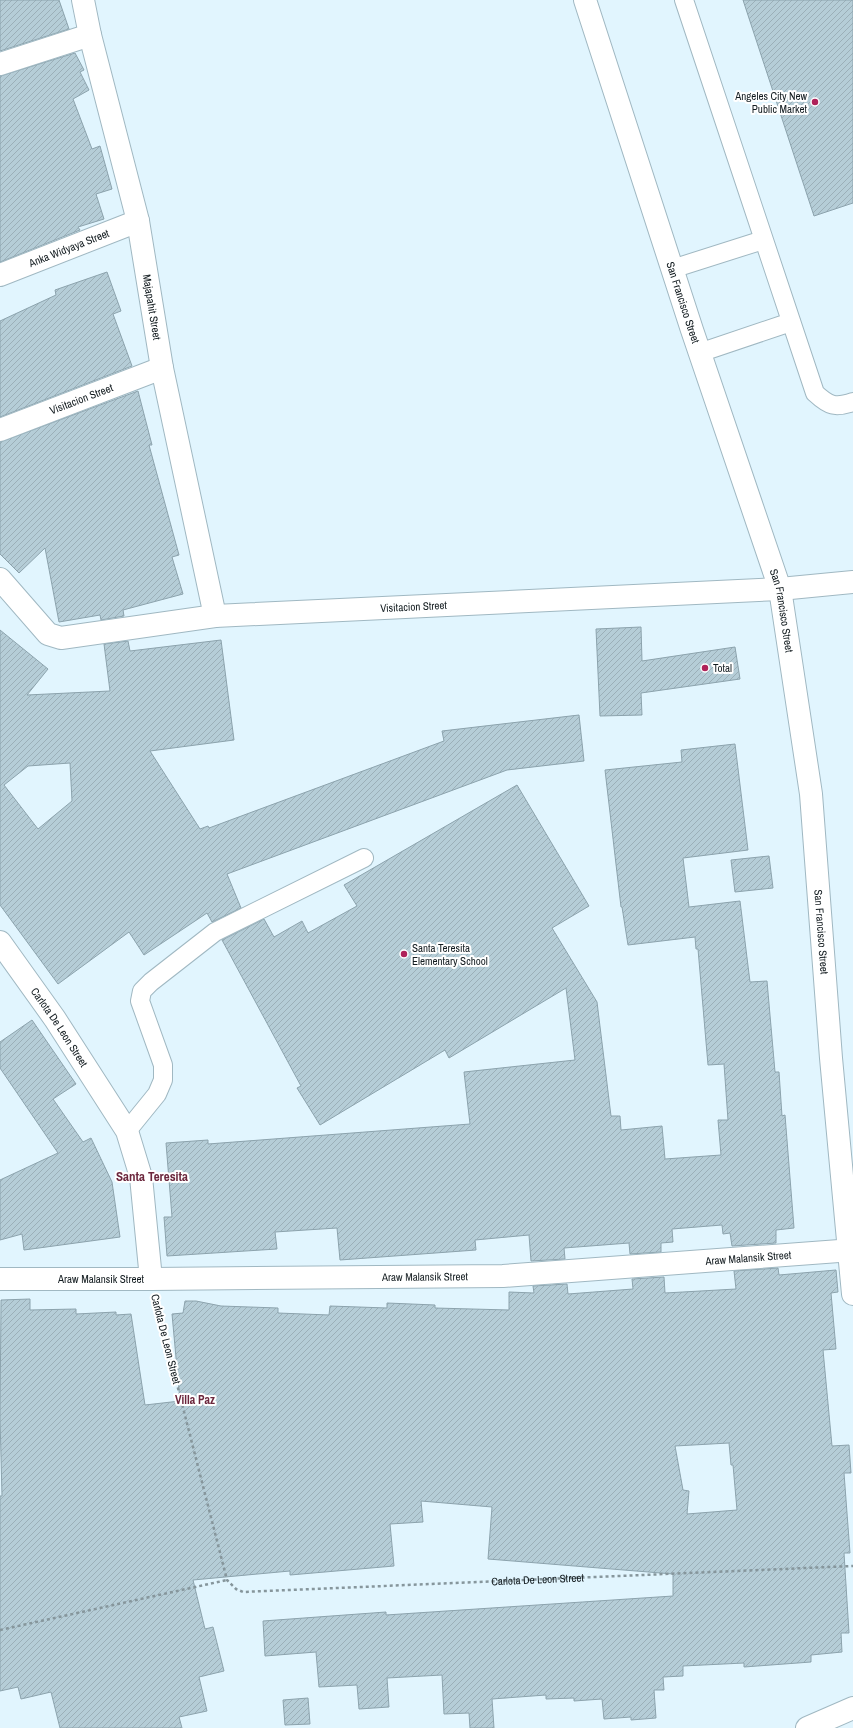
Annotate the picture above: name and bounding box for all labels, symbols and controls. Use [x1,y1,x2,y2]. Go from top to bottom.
place label: Angeles City New Public Market [734,89,807,116]
marker: Angeles City New Public Market [810,97,820,107]
street label: Anka Widyaya Street [26,226,111,270]
street label: San Francisco Street [663,260,703,346]
street label: Majapahit Street [140,273,164,341]
street label: Visitacion Street [48,380,115,417]
street label: San Francisco Street [767,567,797,654]
street label: Visitacion Street [380,598,448,615]
place label: Total [713,661,732,675]
marker: Total [700,663,710,673]
street label: San Francisco Street [811,889,832,975]
place label: Santa Teresita Elementary School [412,941,488,968]
marker: Santa Teresita Elementary School [399,949,409,959]
street label: Carlota De Leon Street [28,985,91,1070]
district label: Santa Teresita [116,1168,188,1185]
street label: Araw Malansik Street [704,1248,792,1268]
street label: Araw Malansik Street [381,1269,469,1284]
street label: Araw Malansik Street [57,1272,144,1286]
street label: Carlota De Leon Street [148,1293,184,1386]
district label: Villa Paz [175,1392,215,1408]
street label: Carlota De Leon Street [491,1570,585,1588]

